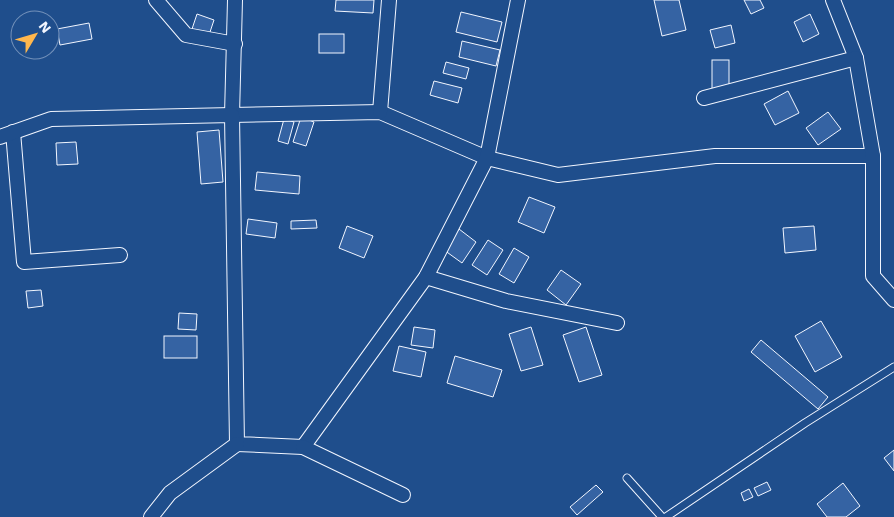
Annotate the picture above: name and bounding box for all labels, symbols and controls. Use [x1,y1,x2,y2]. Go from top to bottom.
north arrow [10,10,60,60]
text: N [36,18,55,36]

